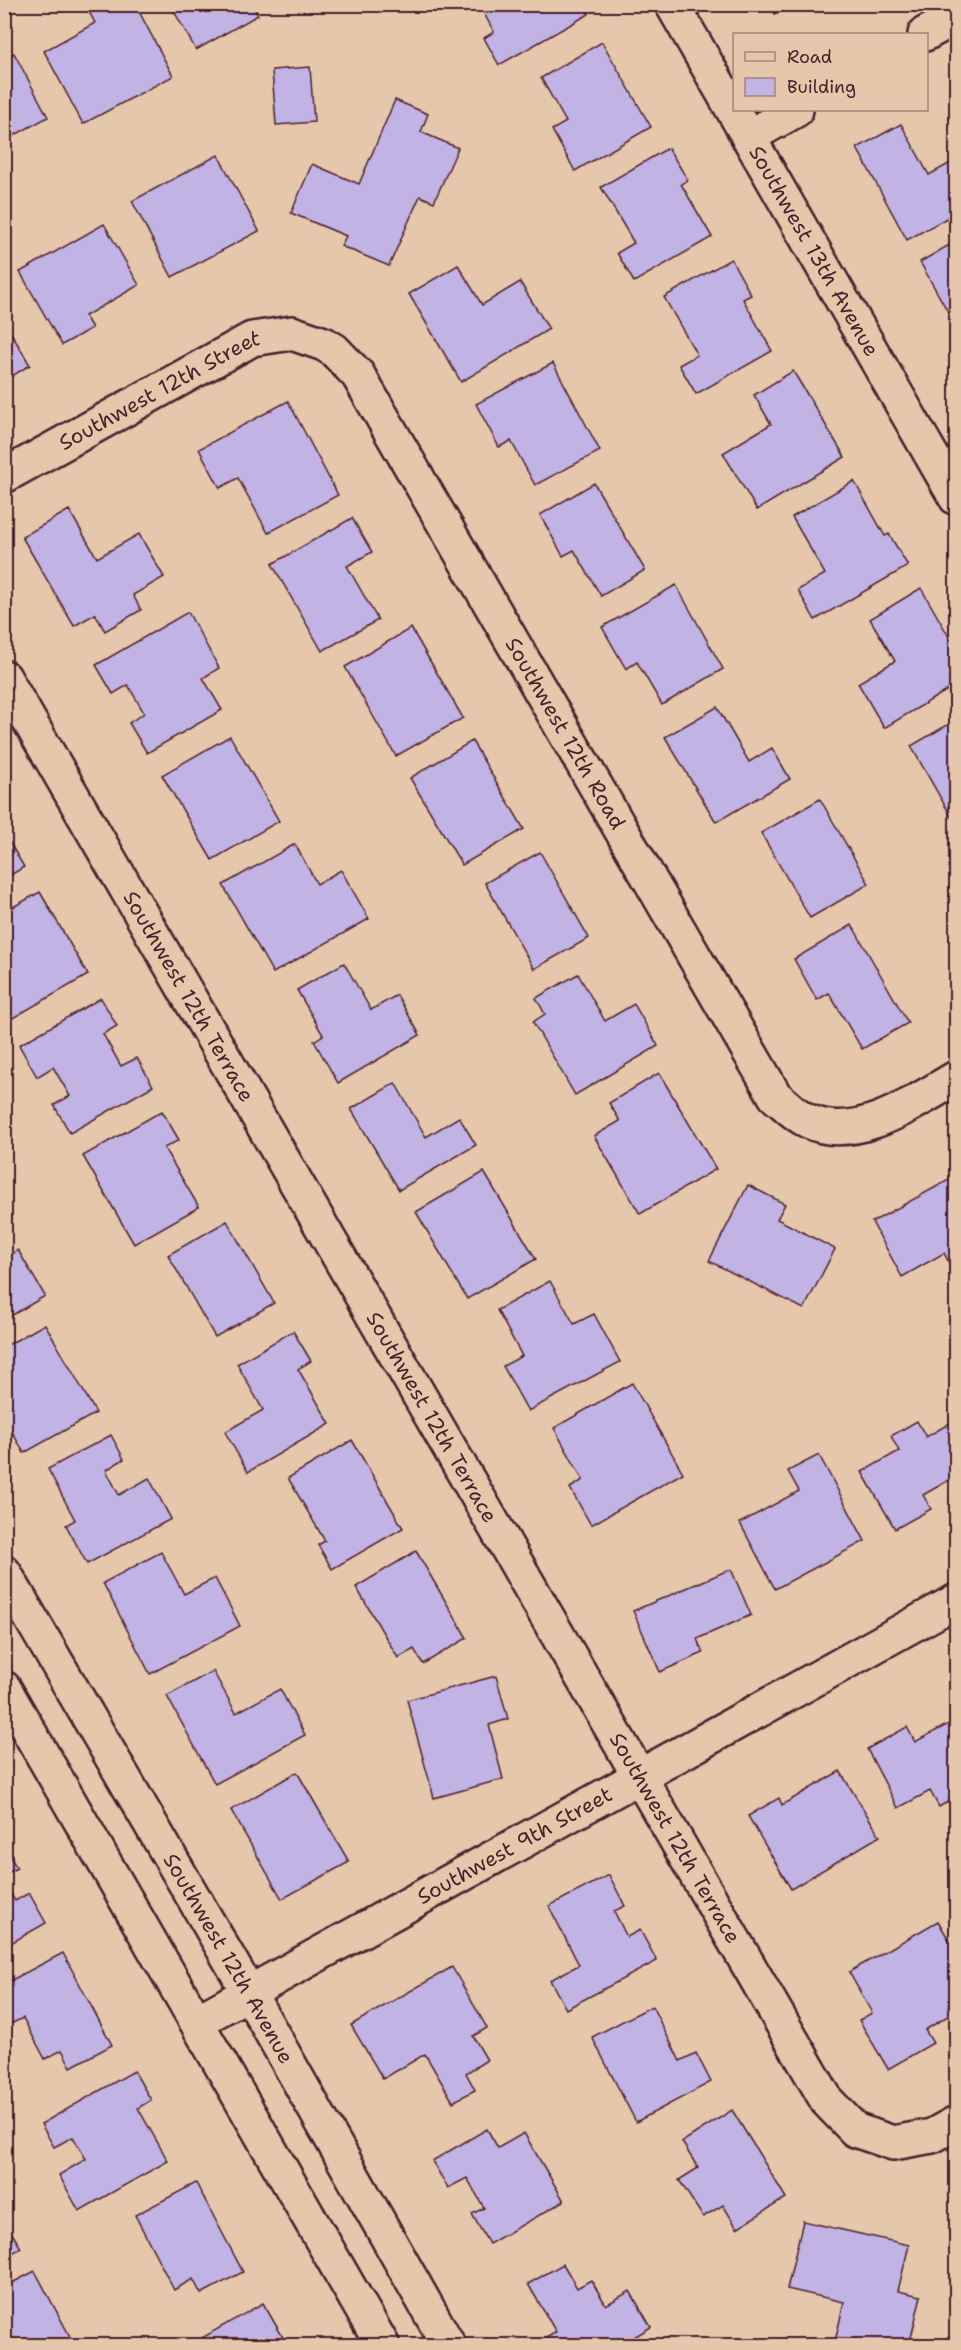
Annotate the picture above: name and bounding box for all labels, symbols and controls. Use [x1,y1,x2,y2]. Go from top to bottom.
legend [733,33,928,111]
text: Road [787,45,832,69]
text: Building [787,75,856,99]
street label: Southwest 13th Avenue [742,140,886,362]
street label: Southwest 12th Street [54,324,262,457]
street label: Southwest 12th Road [499,632,632,835]
street label: Southwest 12th Terrace [117,886,261,1107]
street label: Southwest 12th Terrace [360,1307,504,1528]
street label: Southwest 12th Terrace [603,1727,747,1949]
street label: Southwest 9th Street [412,1780,617,1911]
street label: Southwest 12th Avenue [157,1848,300,2069]

